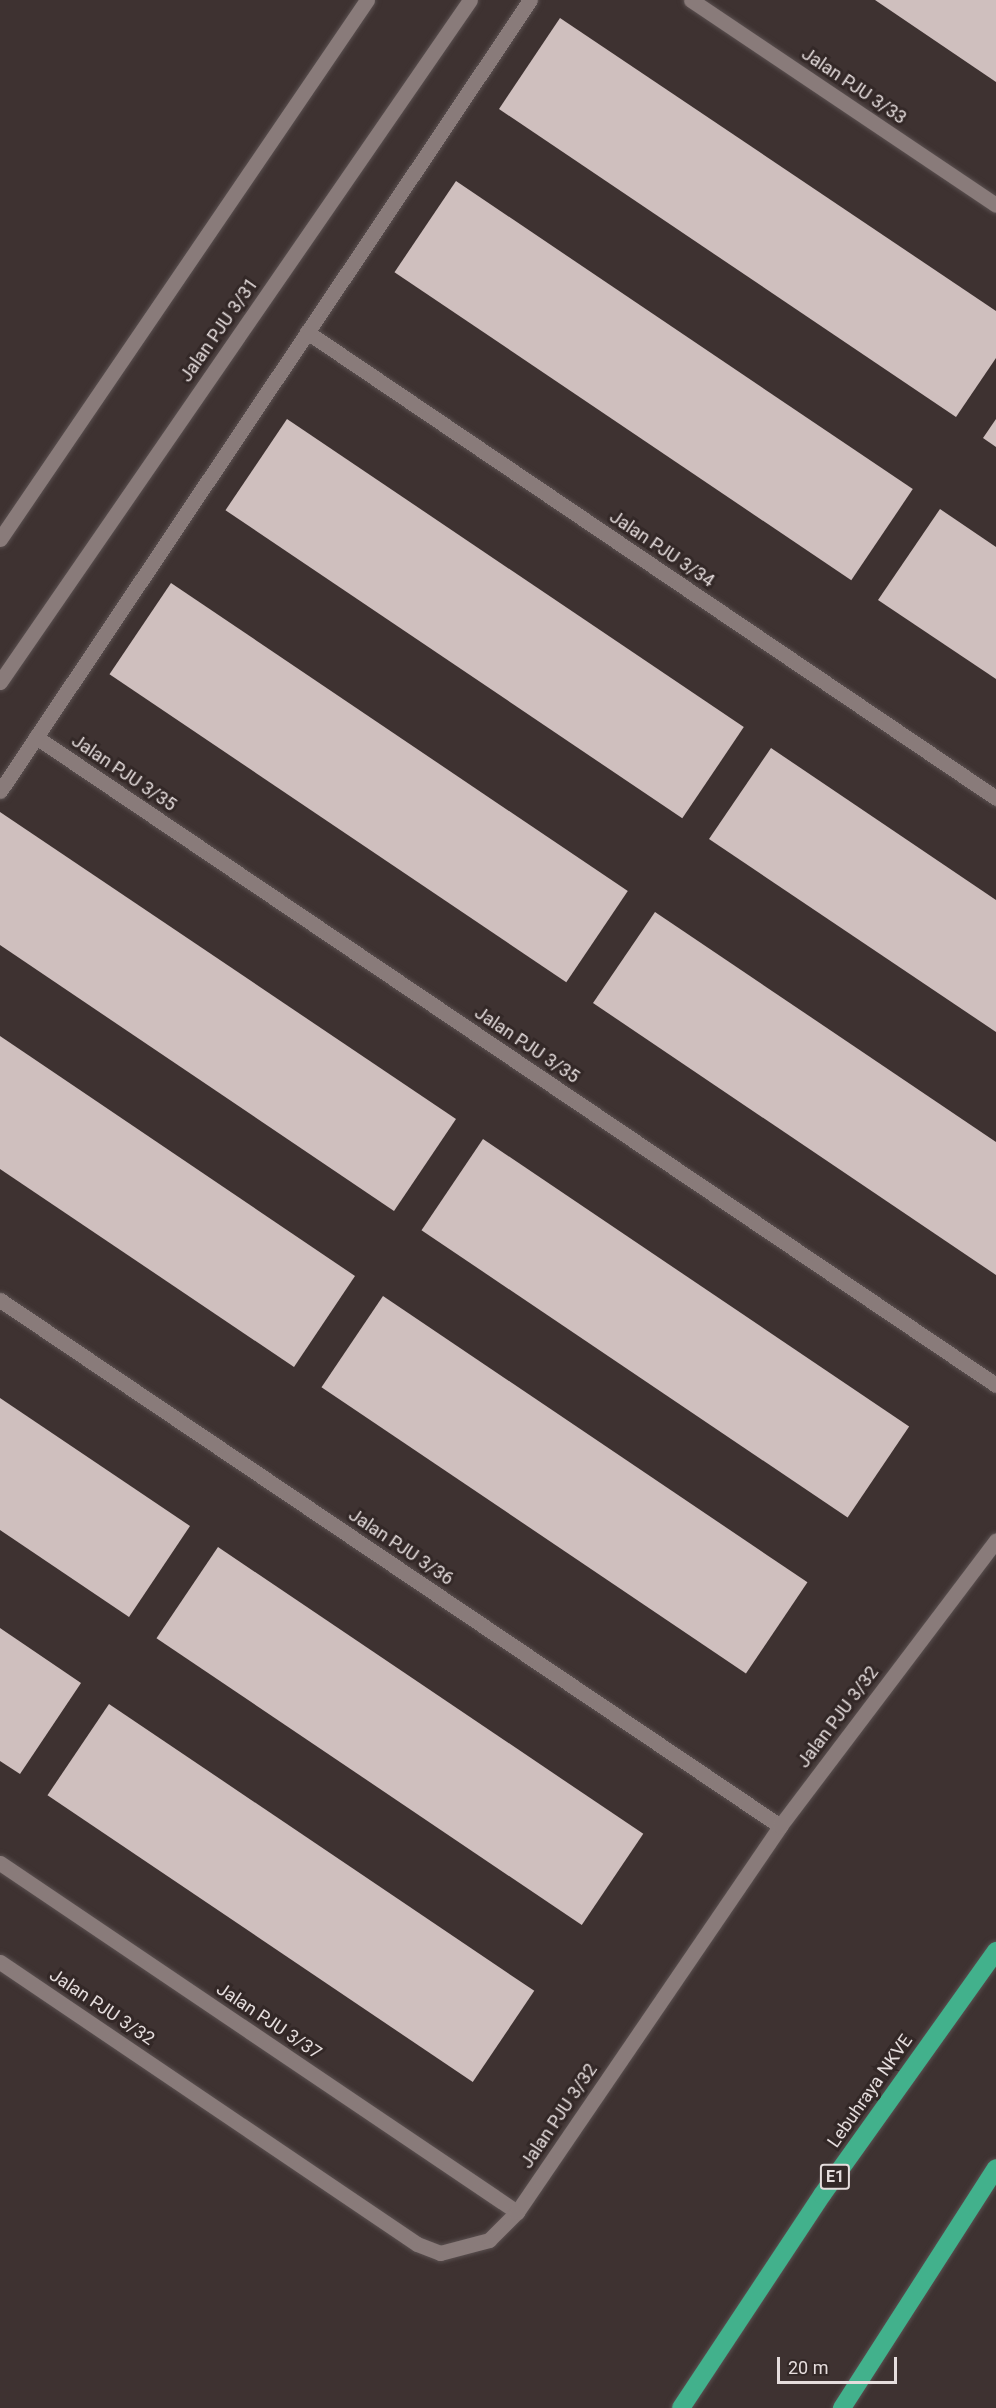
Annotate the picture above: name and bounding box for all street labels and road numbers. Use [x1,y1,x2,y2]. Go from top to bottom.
street label: Jalan PJU 3/33 [797,43,911,129]
street label: Jalan PJU 3/31 [175,274,263,386]
street label: Jalan PJU 3/34 [605,506,719,592]
street label: Jalan PJU 3/35 [67,730,181,816]
street label: Jalan PJU 3/35 [470,1002,584,1088]
street label: Jalan PJU 3/36 [344,1504,458,1590]
street label: Jalan PJU 3/32 [793,1662,883,1772]
street label: Jalan PJU 3/32 [45,1964,159,2050]
street label: Jalan PJU 3/37 [212,1978,326,2064]
street label: Lebuhraya NKVE [823,2030,917,2152]
street label: Jalan PJU 3/32 [516,2059,602,2173]
road number: E1 [818,2164,852,2190]

